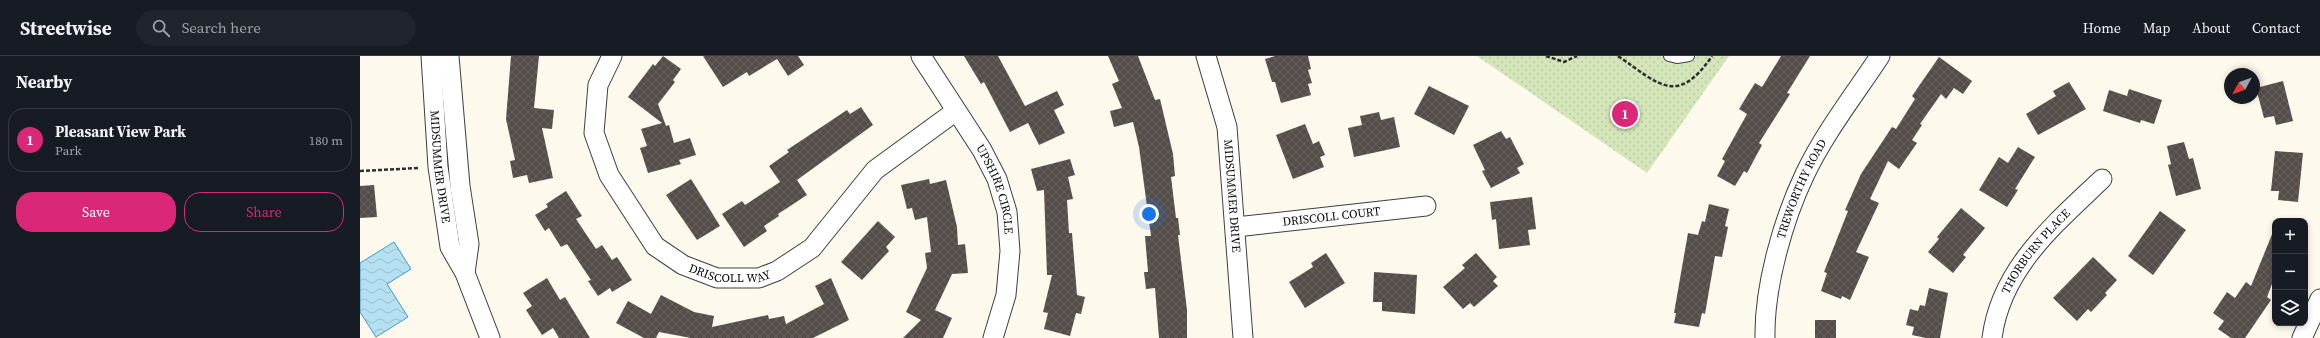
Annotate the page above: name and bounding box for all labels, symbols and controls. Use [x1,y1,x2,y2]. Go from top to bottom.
search box [136,10,416,46]
text: Streetwise [20,15,112,41]
icon: search [150,17,172,39]
text: Search here [182,17,261,38]
text: Home [2083,18,2121,38]
text: Map [2143,18,2170,38]
text: About [2192,18,2230,38]
text: Contact [2252,18,2300,38]
north arrow [2224,68,2260,104]
text: Nearby [16,70,72,94]
pin: 1 [1612,99,1638,129]
street label: MIDSUMMER DRIVE [426,110,454,224]
text: Pleasant View Park [55,121,186,142]
text: 1 [26,132,34,149]
text: 180 m [309,132,343,149]
street label: TREWORTHY ROAD [1773,136,1830,241]
street label: MIDSUMMER DRIVE [1220,139,1244,253]
street label: UPSHIRE CIRCLE [972,141,1017,235]
text: Park [55,142,82,159]
button: Save [16,192,176,232]
button: Share [184,192,344,232]
street label: DRISCOLL COURT [1282,203,1382,230]
your location [1139,204,1159,224]
street label: THORBURN PLACE [1998,205,2074,296]
map controls [2272,218,2308,326]
button: + [2272,218,2308,254]
button: − [2272,254,2308,290]
street label: DRISCOLL WAY [686,260,773,286]
button: layers [2272,290,2308,326]

